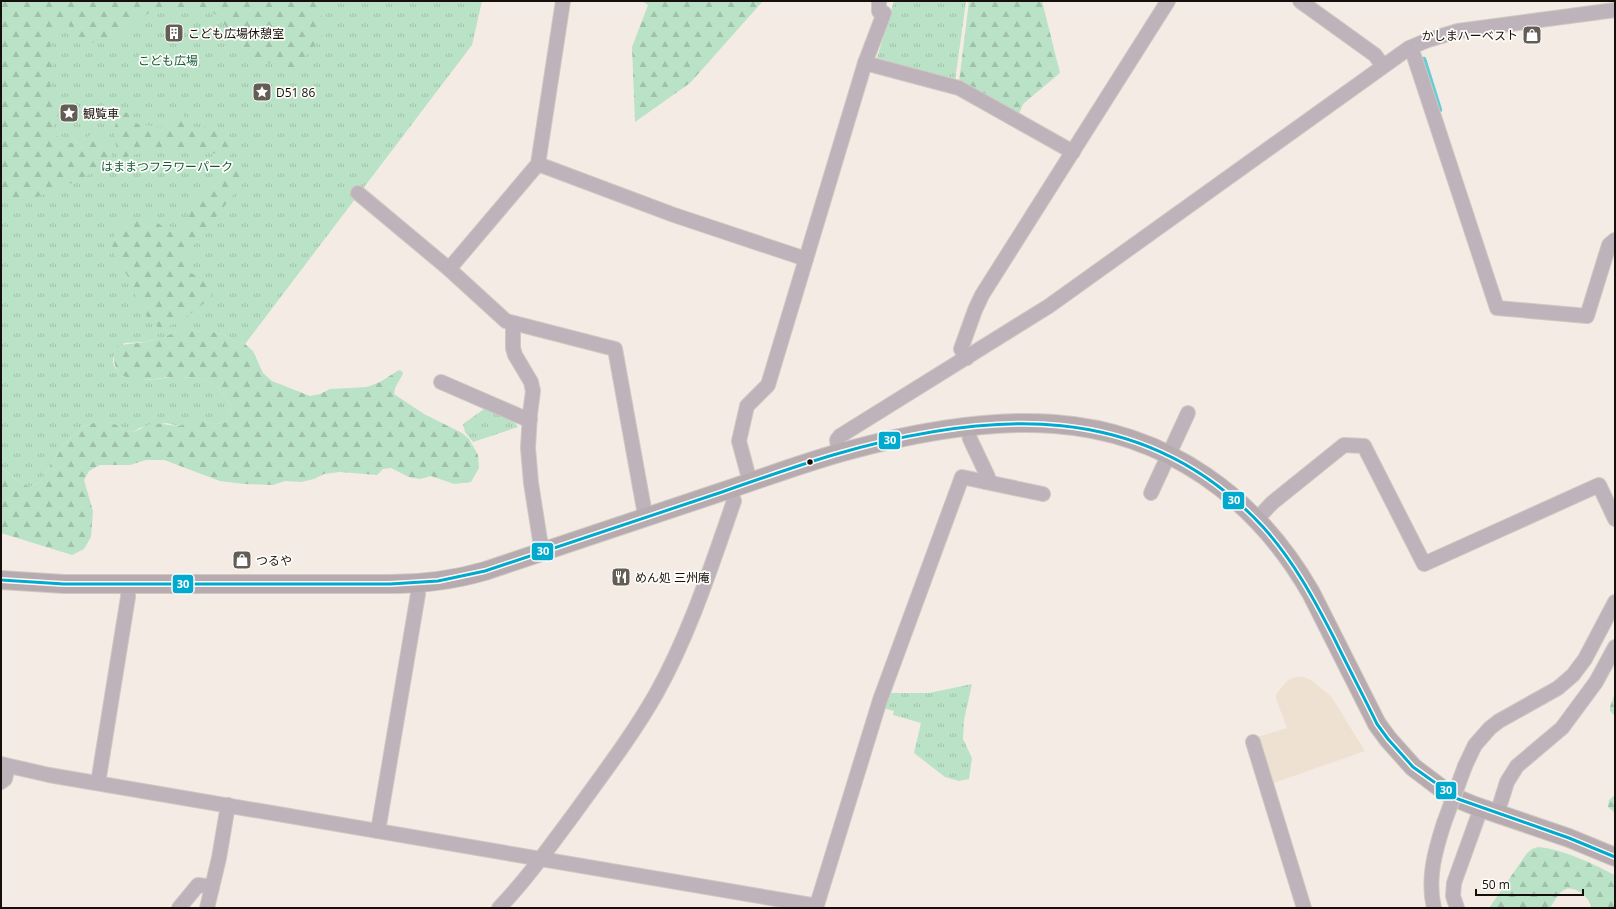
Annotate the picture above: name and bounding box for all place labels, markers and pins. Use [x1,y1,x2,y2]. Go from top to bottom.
building icon: こども広場休憩室 [163,22,185,44]
shop icon: かしまハーベスト [1521,24,1543,46]
place label: こども広場休憩室 [188,25,284,42]
place label: かしまハーベスト [1422,27,1518,44]
place icon: D51 86 [251,81,273,103]
place label: D51 86 [276,84,315,101]
place icon: 観覧車 [58,102,80,124]
place label: 観覧車 [83,105,119,122]
unlabelled marker [805,457,815,467]
shop icon: つるや [231,549,253,571]
place label: つるや [256,552,292,569]
restaurant icon: めん処 三州庵 [610,566,632,588]
place label: めん処 三州庵 [635,569,710,586]

